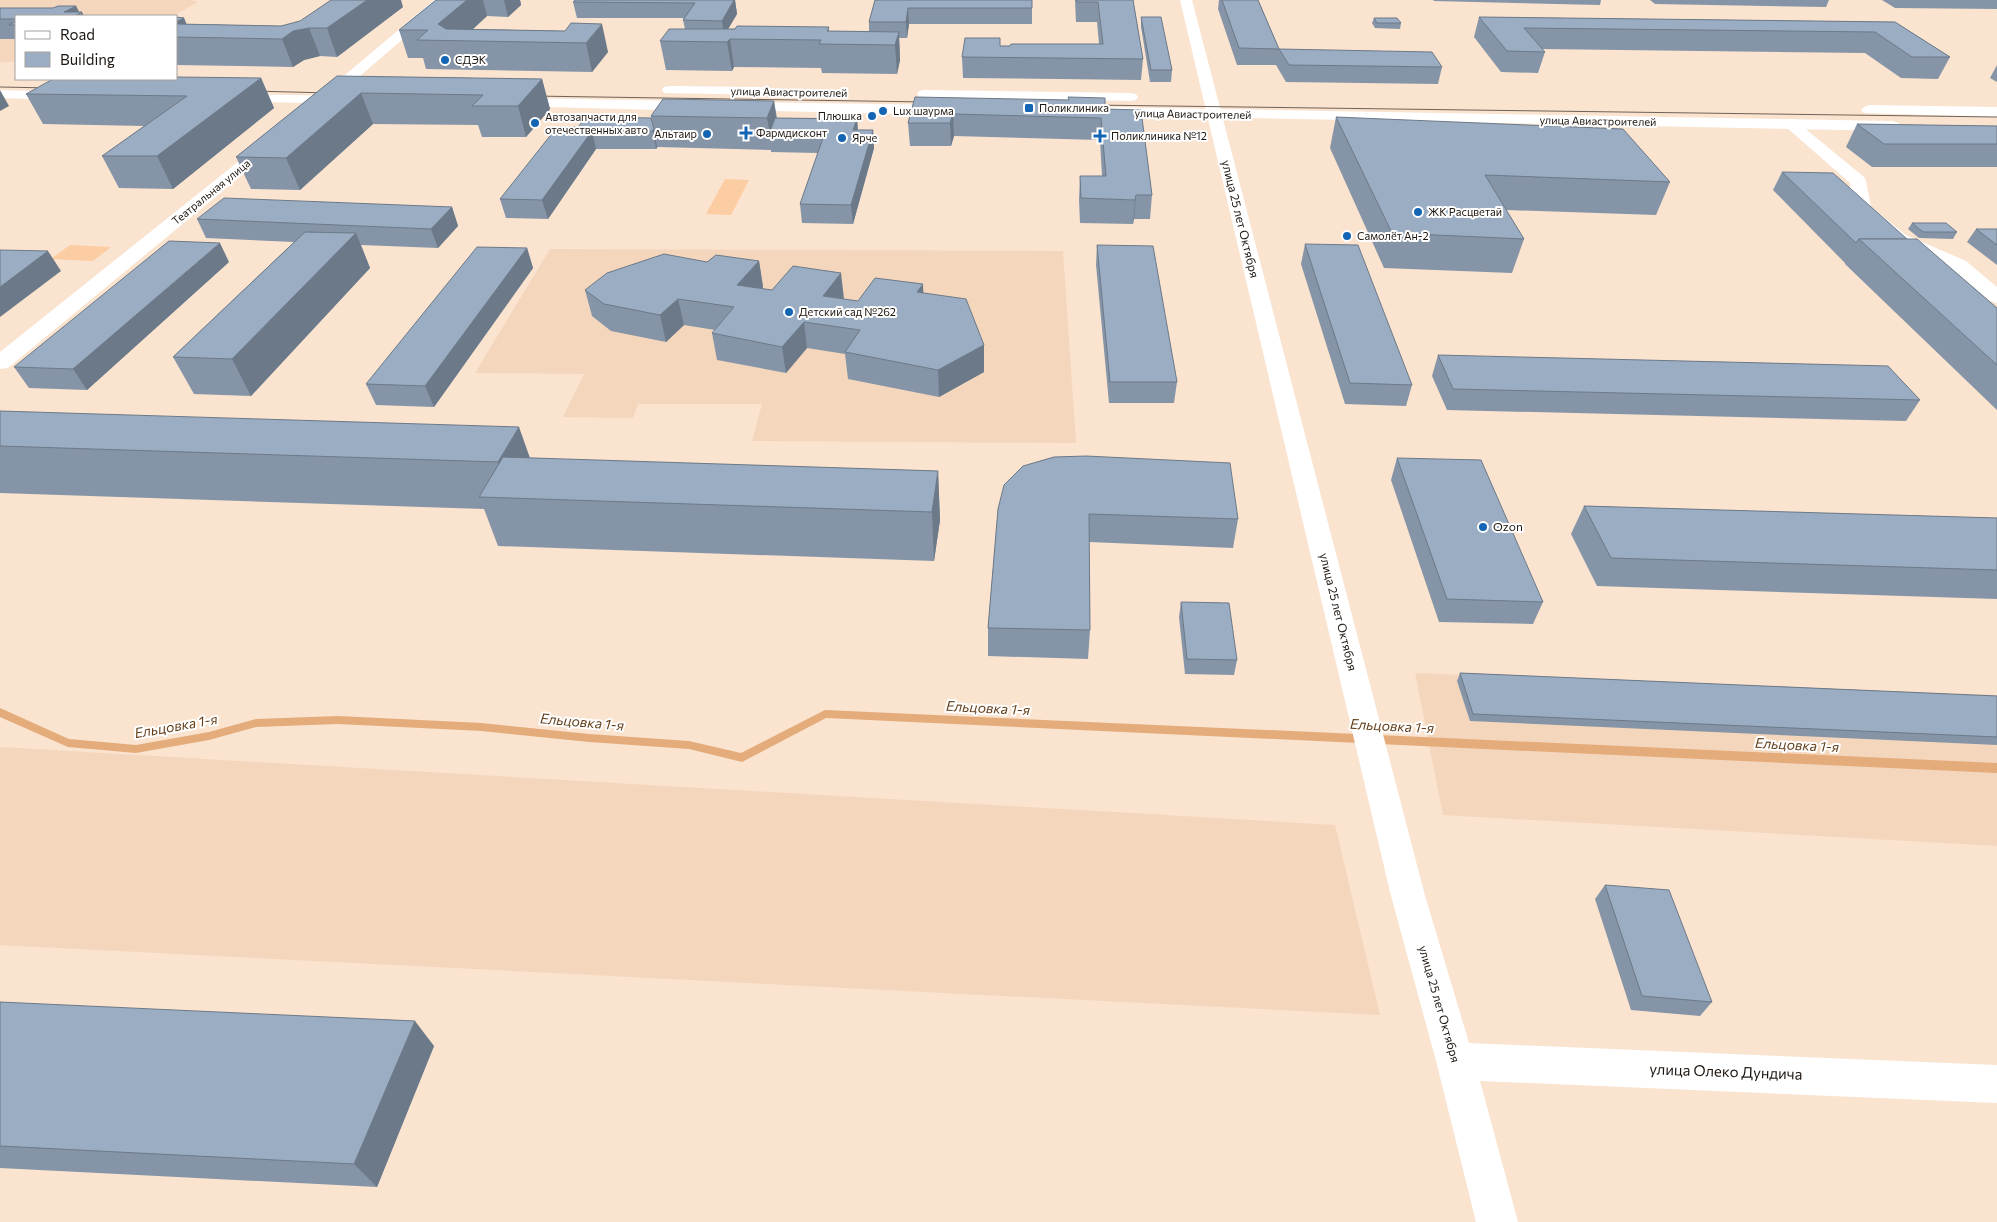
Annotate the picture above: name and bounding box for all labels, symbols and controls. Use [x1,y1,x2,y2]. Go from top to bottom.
legend [15,15,178,80]
text: Road [60,25,95,43]
text: Building [60,50,115,68]
place label: СДЭК [455,53,487,66]
marker: СДЭК [439,54,451,66]
street label: улица Авиастроителей [730,84,848,99]
place label: Поликлиника [1039,101,1109,114]
marker: Поликлиника [1023,102,1035,114]
place label: Lux шаурма [893,104,954,117]
marker: Lux шаурма [877,105,889,117]
street label: улица Авиастроителей [1134,106,1252,121]
place label: Плюшка [818,109,862,122]
place label: Автозапчасти для отечественных авто [545,110,648,136]
marker: Плюшка [866,110,878,122]
street label: улица Авиастроителей [1539,113,1657,128]
marker: Автозапчасти для отечественных авто [529,117,541,129]
place label: Фармдисконт [756,126,827,139]
place label: Альтаир [654,127,697,140]
marker: Фармдисконт [740,127,752,139]
marker: Альтаир [701,128,713,140]
marker: Поликлиника №12 [1093,129,1107,143]
place label: Поликлиника №12 [1111,129,1207,142]
place label: Ярче [852,131,878,144]
marker: Ярче [836,132,848,144]
street label: Театральная улица [169,156,252,227]
street label: улица 25 лет Октября [1220,158,1262,279]
place label: ЖК Расцветай [1428,205,1502,218]
marker: ЖК Расцветай [1412,206,1424,218]
place label: Самолёт Ан-2 [1357,229,1429,242]
marker: Самолёт Ан-2 [1341,230,1353,242]
place label: Детский сад №262 [799,305,896,318]
marker: Детский сад №262 [783,306,795,318]
place label: Ozon [1493,519,1523,533]
marker: Ozon [1477,521,1489,533]
street label: улица 25 лет Октября [1318,551,1360,672]
water label: Ельцовка 1-я [946,697,1030,718]
water label: Ельцовка 1-я [539,709,625,734]
water label: Ельцовка 1-я [133,710,219,741]
water label: Ельцовка 1-я [1350,715,1434,736]
water label: Ельцовка 1-я [1755,734,1839,755]
street label: улица 25 лет Октября [1417,944,1463,1064]
street label: улица Олеко Дундича [1649,1059,1803,1083]

